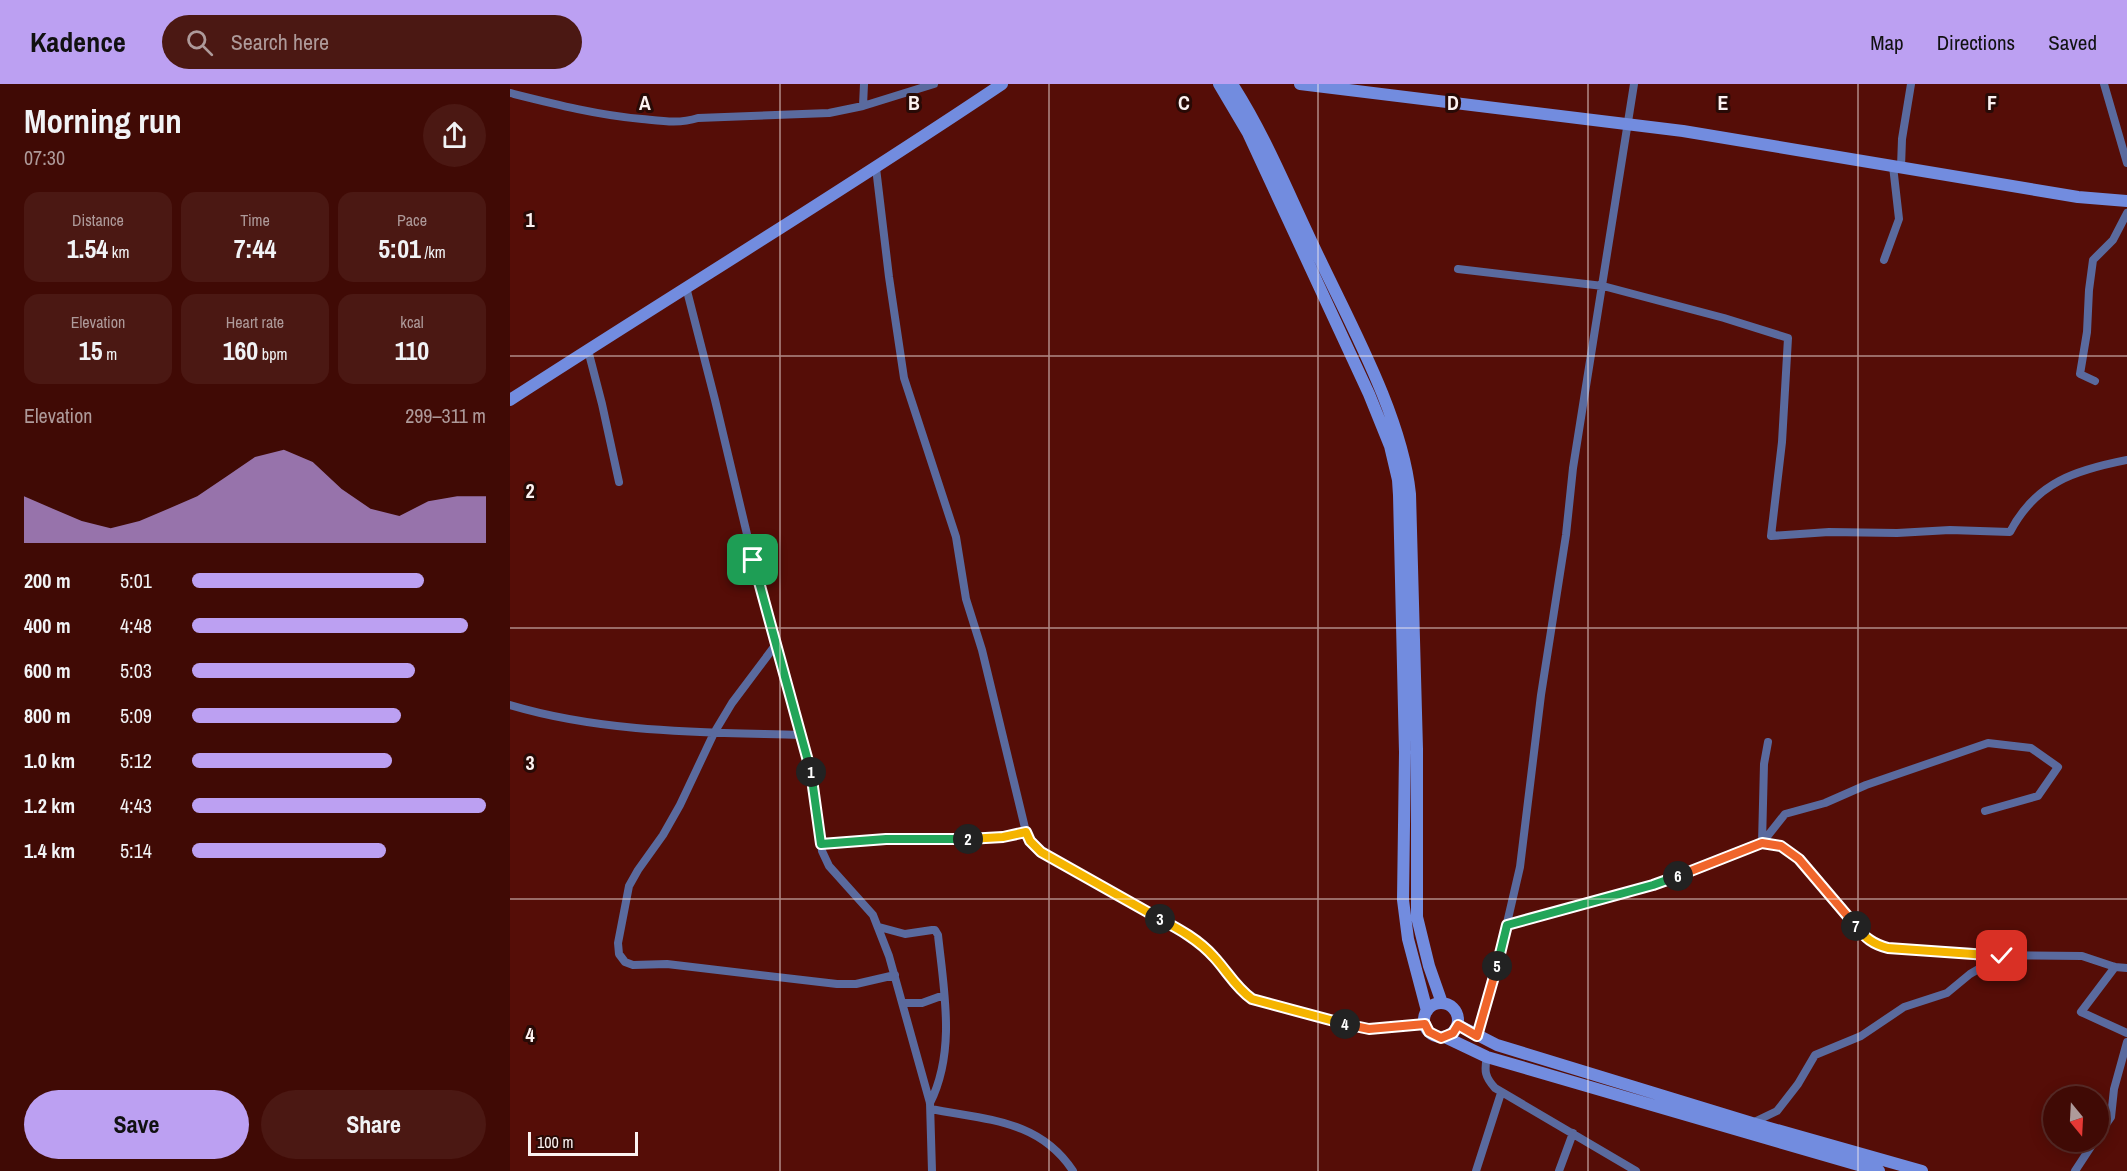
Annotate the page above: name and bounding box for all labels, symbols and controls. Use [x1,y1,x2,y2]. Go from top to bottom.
search box [162,15,582,69]
text: Kadence [30,23,126,61]
icon: search [183,26,216,59]
text: Search here [231,27,329,57]
text: Map [1870,28,1904,57]
text: Directions [1937,28,2015,57]
text: Saved [2048,28,2097,57]
text: A [639,89,651,116]
text: B [908,89,920,116]
text: C [1178,89,1190,116]
text: D [1447,89,1459,116]
text: E [1718,89,1729,116]
text: F [1987,89,1997,116]
text: Morning run [24,99,182,143]
button: share [423,104,486,167]
text: 07:30 [24,144,65,171]
text: 1 [525,206,535,233]
text: Distance [72,209,124,231]
text: Time [240,209,270,231]
text: Pace [397,209,427,231]
text: 1.54 [67,231,108,266]
text: 7:44 [234,231,276,266]
text: 5:01 [378,231,421,266]
text: km [108,241,129,263]
text: /km [421,241,446,263]
text: Elevation [71,311,125,333]
text: Heart rate [226,311,284,333]
text: kcal [400,311,424,333]
text: 15 [79,333,103,368]
text: 160 [223,333,258,368]
text: 110 [395,333,429,368]
text: m [103,343,117,365]
text: bpm [258,343,287,365]
text: Elevation [24,402,92,429]
text: 299–311 m [405,402,486,429]
text: 2 [525,477,535,504]
pin [727,534,778,585]
icon: arrive [736,543,769,576]
text: 200 m [24,567,71,594]
text: 5:01 [120,567,152,594]
text: 400 m [24,612,71,639]
text: 4:48 [120,612,152,639]
text: 600 m [24,657,71,684]
text: 5:03 [120,657,152,684]
text: 800 m [24,702,71,729]
text: 5:09 [120,702,152,729]
text: 1.0 km [24,747,75,774]
text: 5:12 [120,747,152,774]
text: 3 [525,749,535,776]
pin: 1 [796,757,826,787]
text: 1 [807,761,815,783]
text: 1.2 km [24,792,75,819]
text: 4:43 [120,792,152,819]
pin: 2 [953,824,983,854]
text: 2 [964,828,972,850]
text: 1.4 km [24,837,75,864]
text: 5:14 [120,837,152,864]
pin: 6 [1663,861,1693,891]
text: 6 [1674,865,1682,887]
pin: 3 [1145,904,1175,934]
text: 3 [1156,908,1164,930]
pin: 7 [1841,911,1871,941]
text: 7 [1852,915,1860,937]
pin [1976,930,2027,981]
icon: check [1985,939,2018,972]
pin: 5 [1482,951,1512,981]
text: 5 [1493,955,1501,977]
pin: 4 [1330,1009,1360,1039]
text: 4 [1341,1013,1349,1035]
text: 4 [525,1021,535,1048]
north arrow [2043,1086,2109,1152]
map controls [2043,1086,2109,1152]
button: Save [24,1090,249,1159]
button: Share [261,1090,486,1159]
scale bar [528,1129,638,1156]
text: 100 m [537,1131,573,1153]

